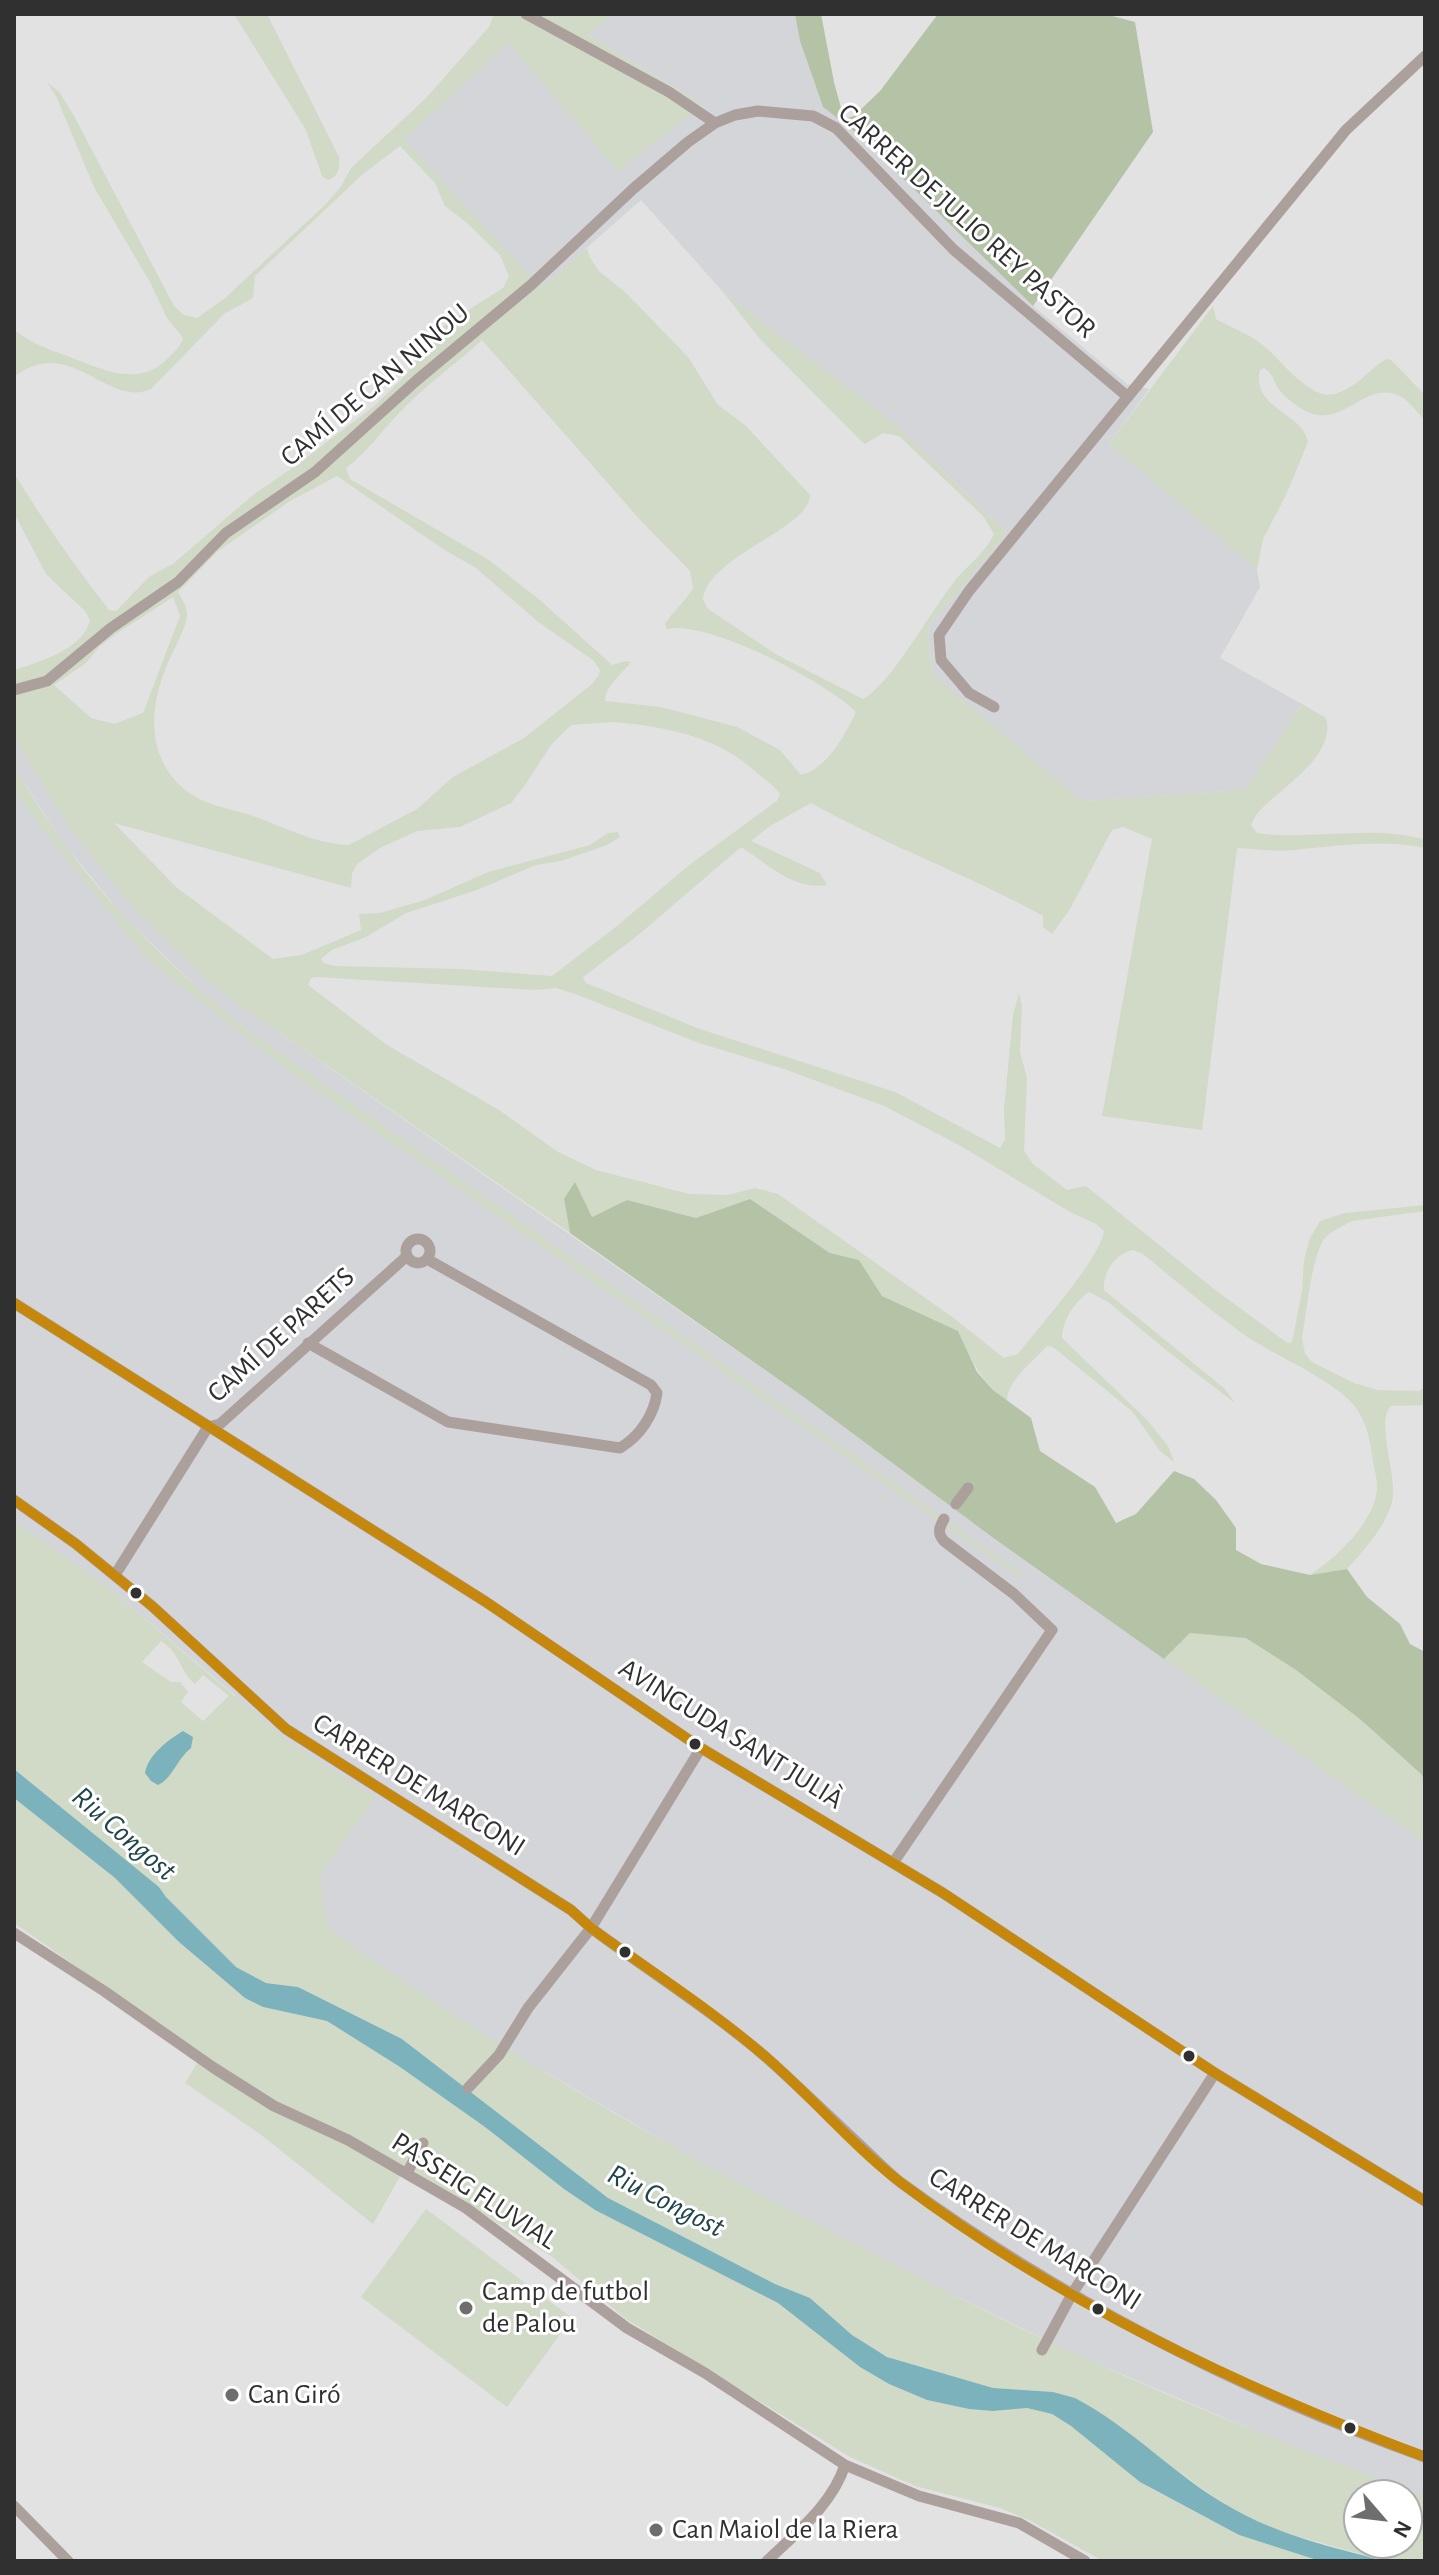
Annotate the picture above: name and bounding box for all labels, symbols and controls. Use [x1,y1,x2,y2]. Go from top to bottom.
street label: CARRER DE JULIO REY PASTOR [831,96,1103,346]
street label: CAMÍ DE CAN NINOU [274,296,476,474]
street label: CAMÍ DE PARETS [201,1260,361,1410]
unlabelled marker [128,1585,144,1601]
street label: AVINGUDA SANT JULIÀ [613,1651,849,1817]
street label: CARRER DE MARCONI [307,1706,531,1864]
unlabelled marker [687,1736,703,1752]
water label: Riu Congost [64,1779,184,1889]
unlabelled marker [617,1944,633,1960]
unlabelled marker [1181,2048,1197,2064]
street label: PASSEIG FLUVIAL [385,2125,563,2257]
water label: Riu Congost [601,2156,731,2246]
street label: CARRER DE MARCONI [923,2160,1147,2318]
place label: Camp de futbol de Palou [482,2275,649,2341]
marker: Camp de futbol de Palou [457,2299,475,2317]
unlabelled marker [1090,2301,1106,2317]
place label: Can Giró [248,2378,341,2412]
marker: Can Giró [223,2386,241,2404]
unlabelled marker [1342,2420,1358,2436]
north arrow [1343,2479,1423,2559]
place label: Can Maiol de la Riera [672,2513,899,2547]
text: N [1389,2517,1416,2541]
marker: Can Maiol de la Riera [647,2521,665,2539]

